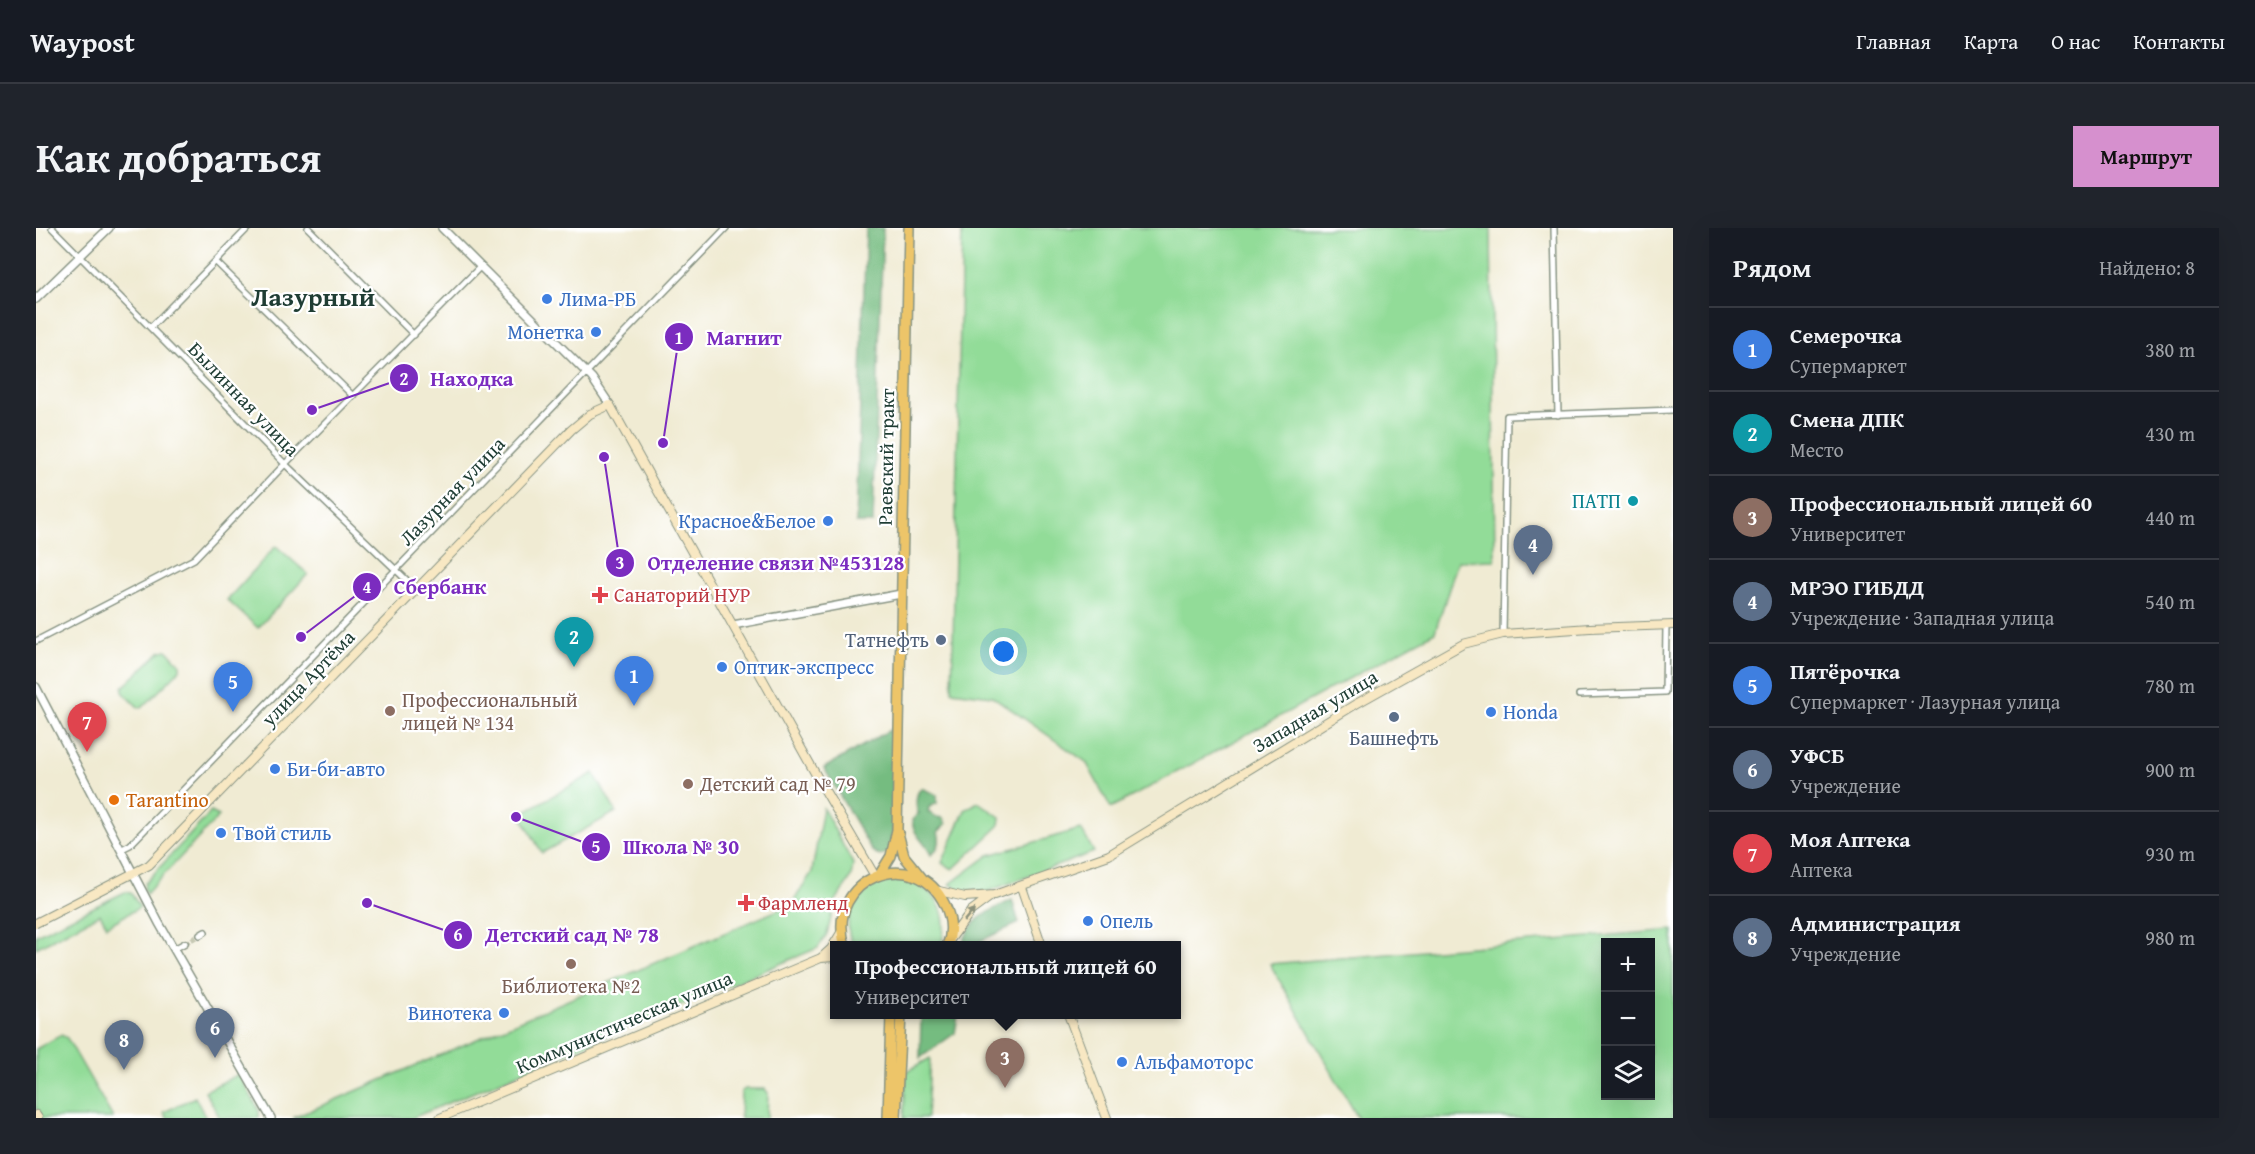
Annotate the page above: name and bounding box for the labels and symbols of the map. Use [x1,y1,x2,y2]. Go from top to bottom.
district label: Лазурный [251,277,375,316]
place label: Лима-РБ [559,284,636,313]
marker: Лима-РБ [540,292,554,306]
place label: Монетка [507,317,584,346]
callout: Магнит [664,318,793,357]
text: Магнит [706,322,782,353]
text: 1 [674,324,684,351]
marker: Монетка [589,325,603,339]
street label: Былинная улица [182,335,307,463]
callout: Находка [389,359,526,398]
text: Находка [430,363,514,394]
text: 2 [399,365,409,392]
street label: Раевский тракт [870,388,901,526]
street label: Лазурная улица [392,429,512,552]
place label: ПАТП [1572,486,1621,515]
marker: ПАТП [1626,494,1640,508]
place label: Красное&Белое [679,506,816,535]
marker: Красное&Белое [821,514,835,528]
pin: 4 [1514,526,1552,575]
callout: Отделение связи №453128 [605,543,916,582]
text: Отделение связи №453128 [648,547,905,578]
text: 3 [615,549,625,576]
callout: Сбербанк [352,568,498,607]
text: Сбербанк [394,571,487,602]
text: 4 [362,573,372,600]
place label: Санаторий НУР [614,580,751,609]
marker: Санаторий НУР [591,586,609,604]
pin: 2 [554,618,594,667]
street label: улица Артёма [253,623,362,733]
place label: Татнефть [845,625,929,654]
marker: Татнефть [934,633,948,647]
your location [989,637,1018,666]
place label: Оптик-экспресс [734,652,874,681]
pin: 1 [614,656,654,706]
marker: Оптик-экспресс [715,660,729,674]
pin: 5 [214,662,252,712]
street label: Западная улица [1247,662,1383,759]
place label: Профессиональный лицей № 134 [402,685,578,737]
place label: Honda [1503,697,1558,726]
pin: 7 [68,702,106,752]
marker: Профессиональный лицей № 134 [383,704,397,718]
marker: Honda [1484,705,1498,719]
marker: Башнефть [1387,710,1401,724]
place label: Башнефть [1349,723,1439,752]
place label: Би-би-авто [287,754,385,783]
marker: Би-би-авто [268,762,282,776]
place label: Детский сад № 79 [699,769,856,798]
marker: Детский сад № 79 [681,777,695,791]
place label: Tarantino [126,785,209,814]
marker: Tarantino [107,793,121,807]
place label: Твой стиль [233,818,331,847]
marker: Твой стиль [214,826,228,840]
callout: Школа № 30 [581,827,751,866]
text: Школа № 30 [623,831,739,862]
text: 5 [591,833,601,860]
place label: Фармленд [758,888,849,917]
marker: Фармленд [739,896,753,910]
place label: Опель [1100,906,1153,935]
one-way arrow [962,907,975,923]
marker: Опель [1081,914,1095,928]
callout: Детский сад № 78 [443,915,671,954]
text: Детский сад № 78 [484,919,659,950]
text: 6 [453,921,463,948]
marker: Библиотека №2 [564,957,578,971]
street label: Коммунистическая улица [511,963,737,1080]
place label: Библиотека №2 [502,971,640,1000]
place label: Винотека [408,998,492,1027]
marker: Винотека [497,1006,511,1020]
pin: 6 [196,1008,234,1058]
pin: 8 [104,1020,143,1070]
pin: 3 [986,1038,1024,1088]
place label: Альфамоторс [1134,1047,1254,1076]
marker: Альфамоторс [1115,1055,1129,1069]

